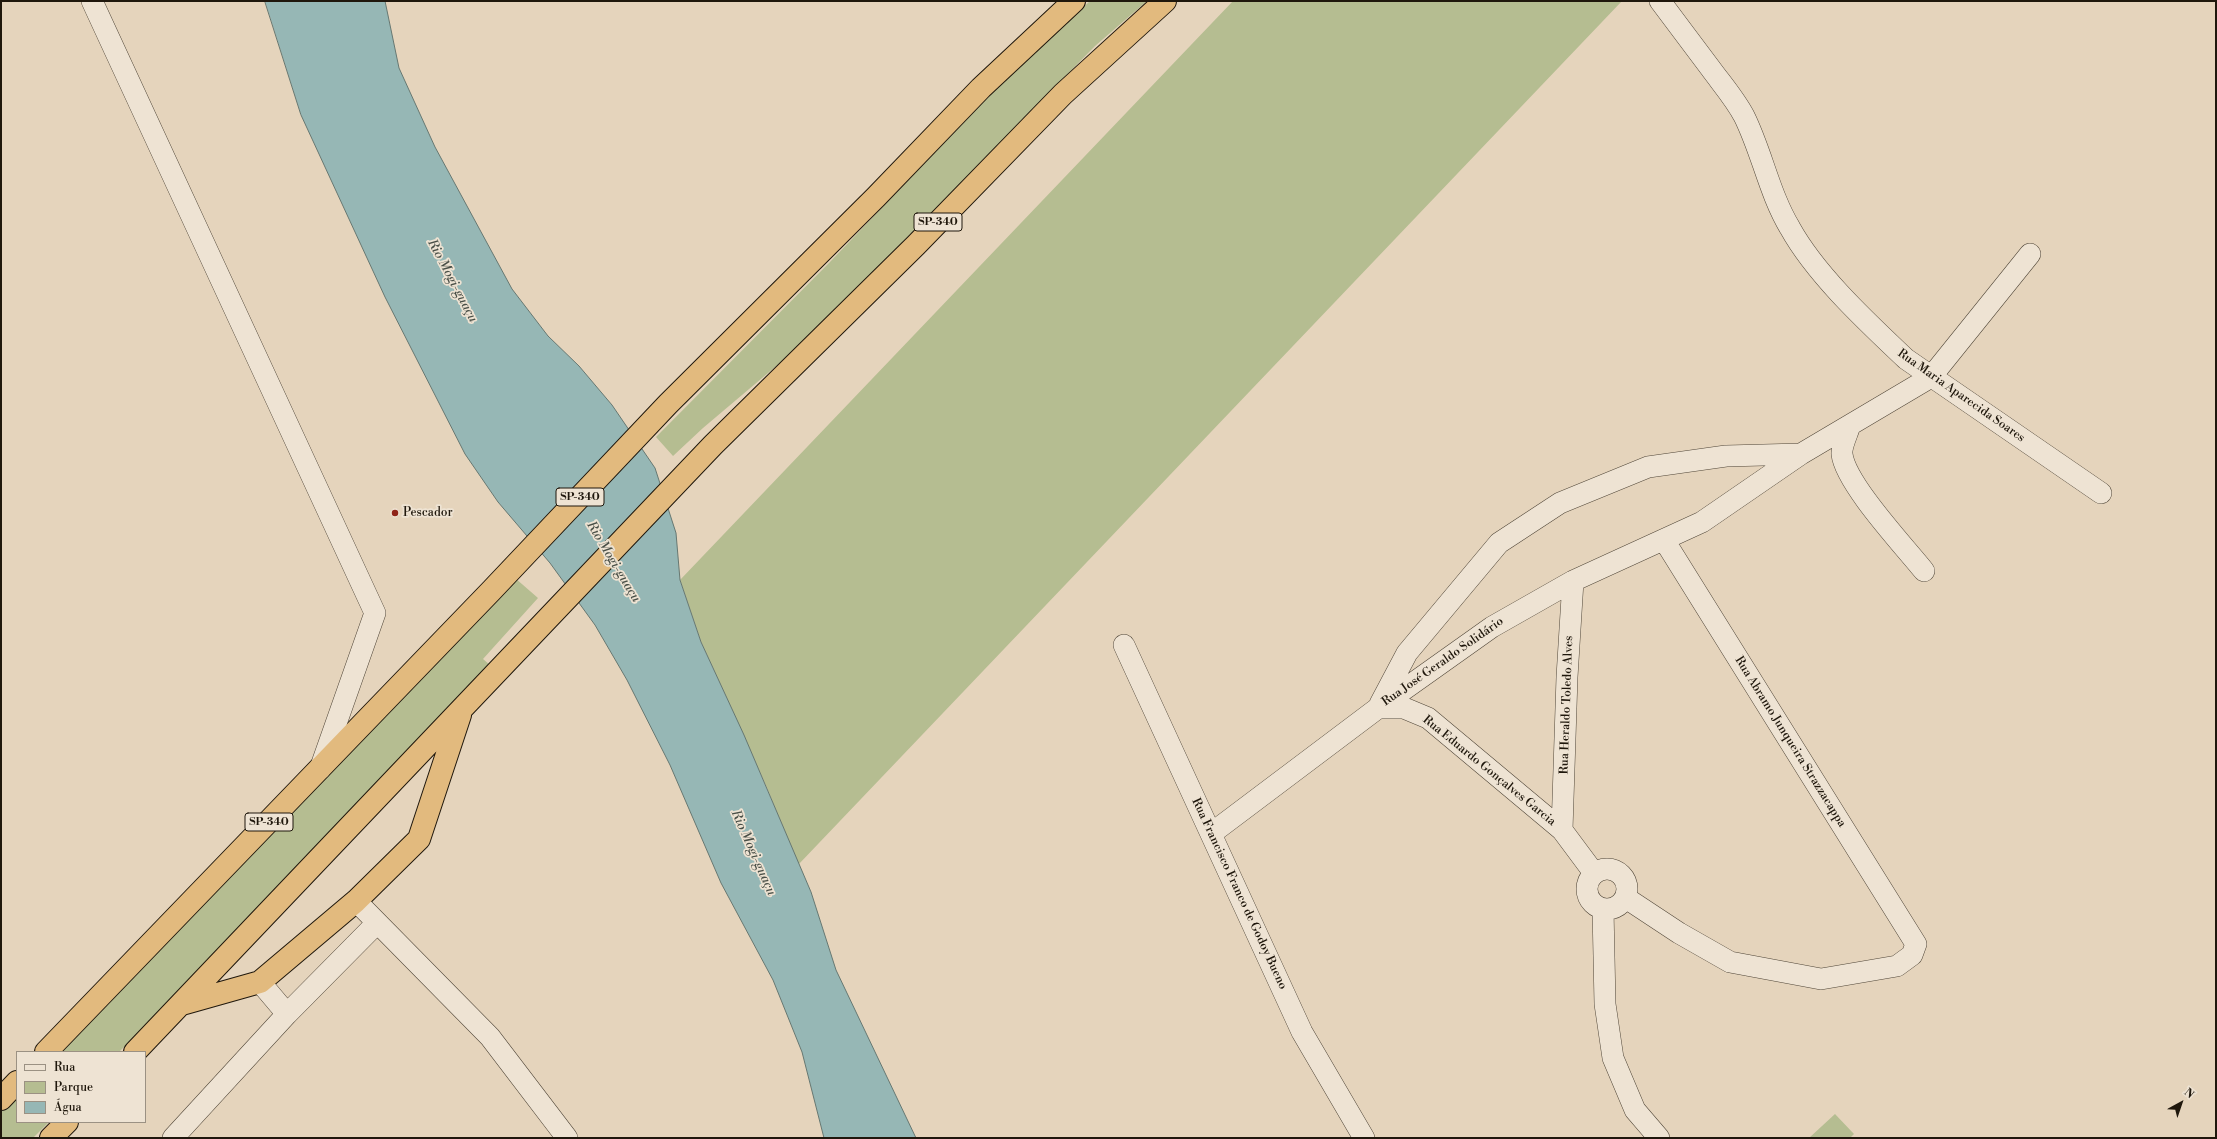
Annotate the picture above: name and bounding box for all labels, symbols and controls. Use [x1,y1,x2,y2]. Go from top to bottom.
road number: SP-340 [914,213,962,231]
water label: Rio Mogi-guaçu [424,237,480,325]
street label: Rua Maria Aparecida Soares [1895,346,2027,446]
road number: SP-340 [556,488,604,506]
place label: Pescador [403,506,453,520]
marker: Pescador [390,508,400,518]
water label: Rio Mogi-guaçu [583,519,643,605]
street label: Rua José Geraldo Solidário [1379,614,1507,710]
street label: Rua Heraldo Toledo Alves [1557,635,1577,775]
street label: Rua Abramo Junqueira Strazzacappa [1731,654,1849,830]
street label: Rua Eduardo Gonçalves Garcia [1420,713,1558,829]
street label: Rua Francisco Franco de Godoy Bueno [1188,796,1290,992]
water label: Rio Mogi-guaçu [727,808,779,898]
road number: SP-340 [245,813,293,831]
legend [16,1051,146,1123]
text: Rua [54,1060,75,1075]
text: Parque [54,1080,93,1095]
north arrow [2161,1083,2201,1123]
text: N [2181,1086,2197,1102]
text: Água [54,1100,82,1115]

